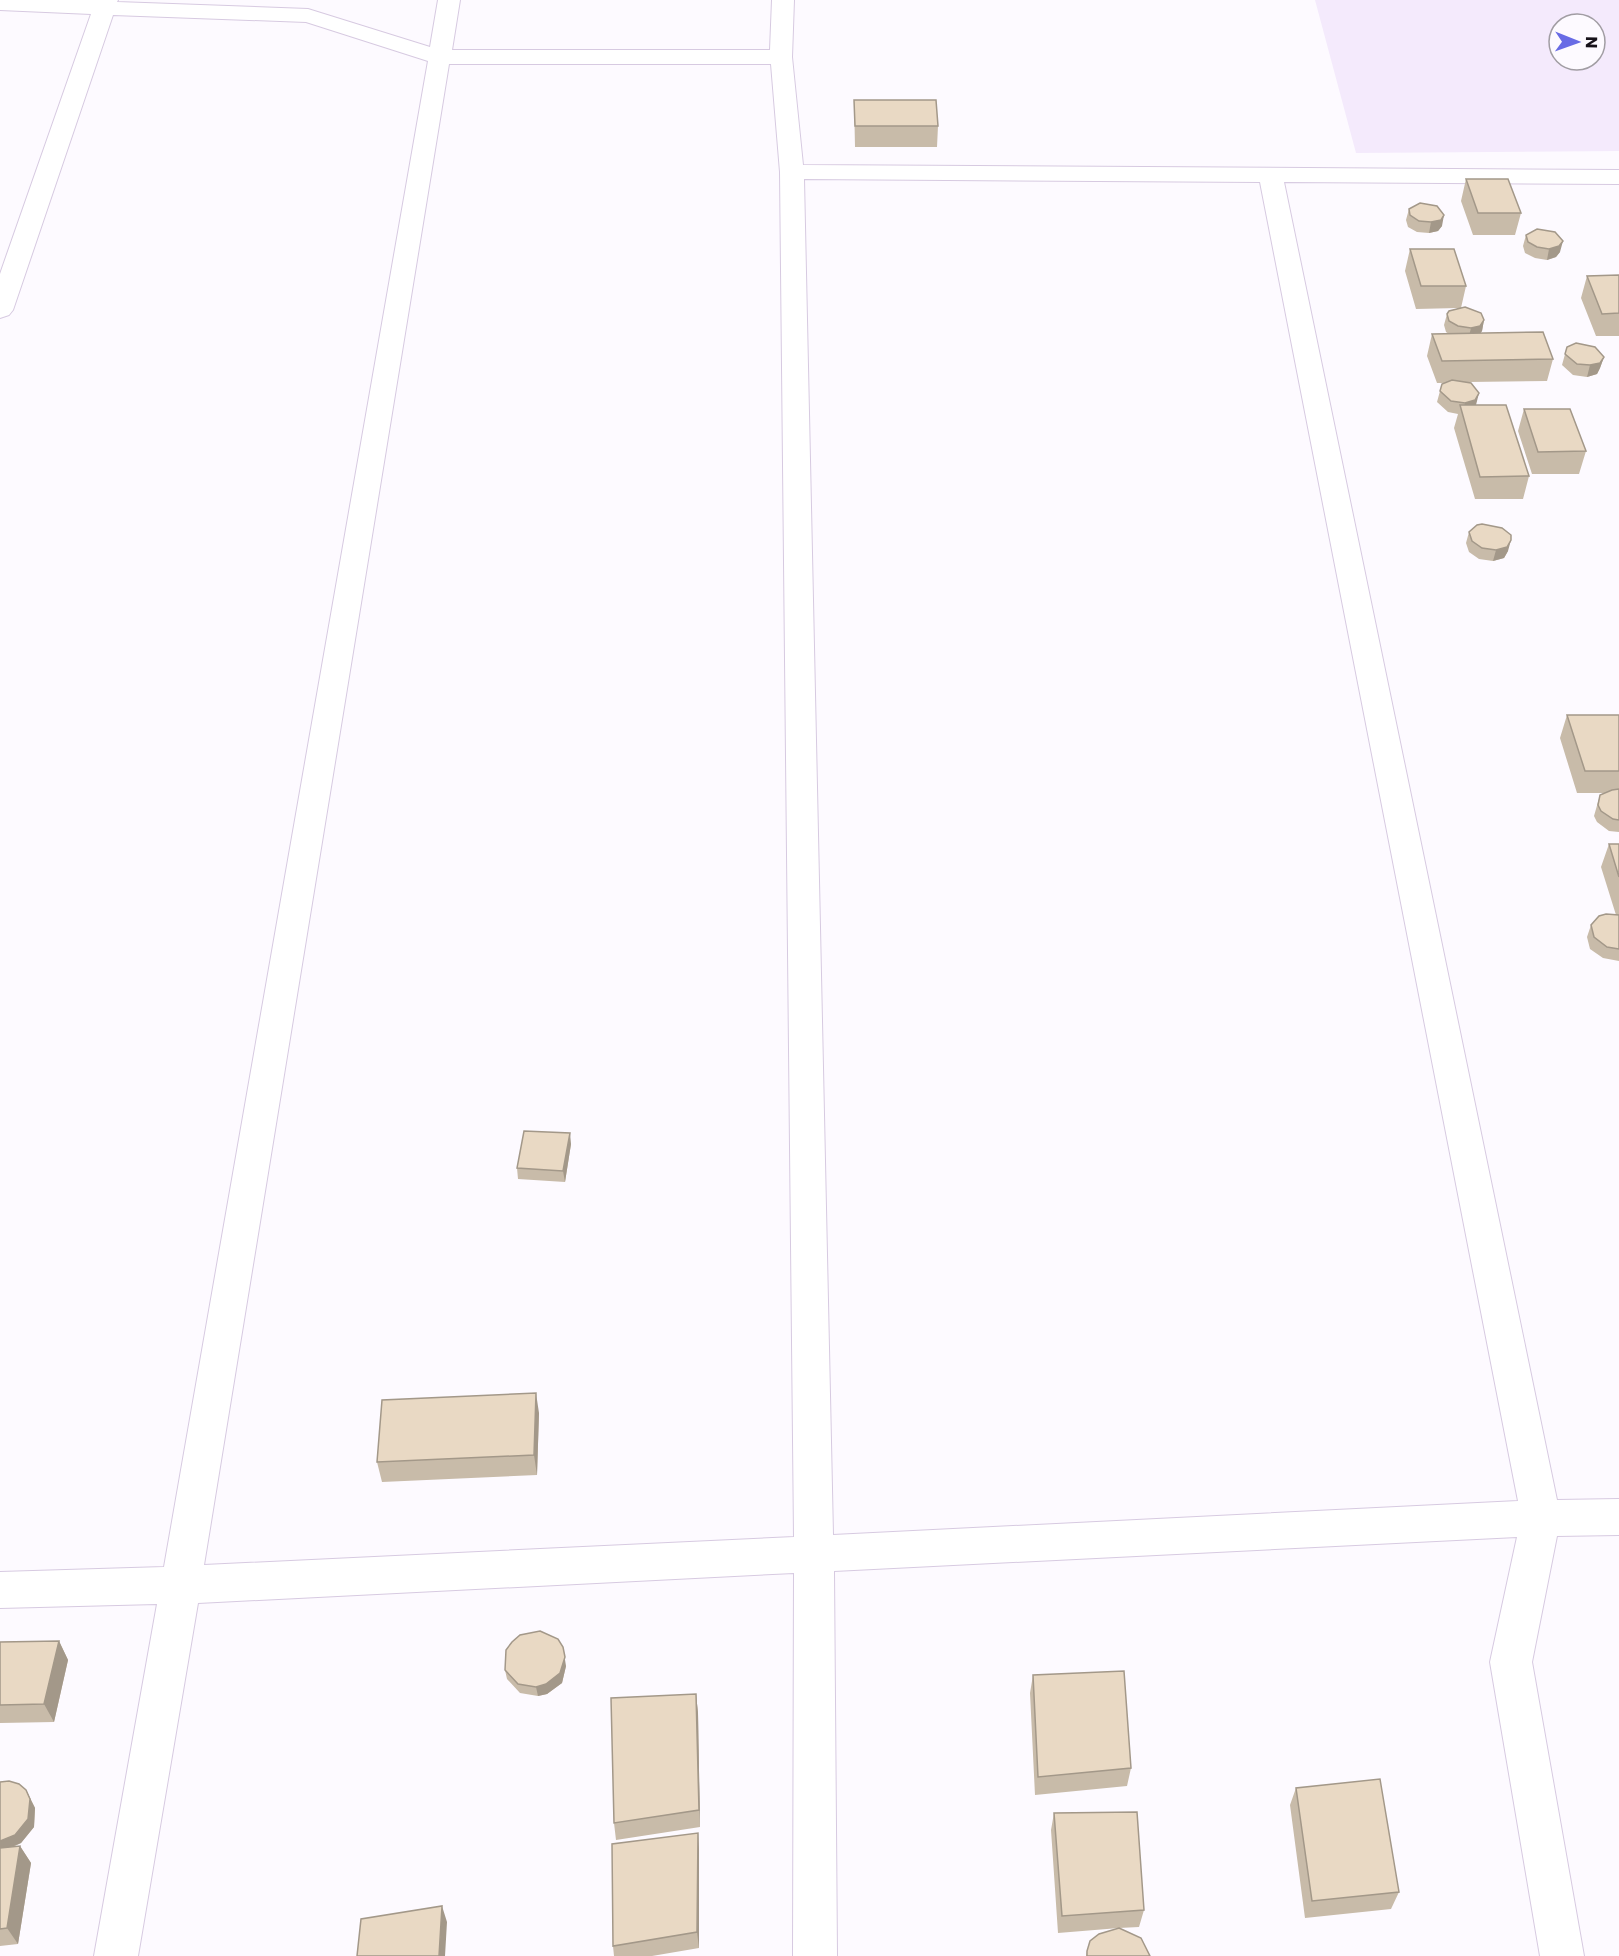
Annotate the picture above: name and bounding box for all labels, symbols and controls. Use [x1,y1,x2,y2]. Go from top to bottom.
north arrow [1547,12,1607,72]
text: N [1580,36,1603,48]

